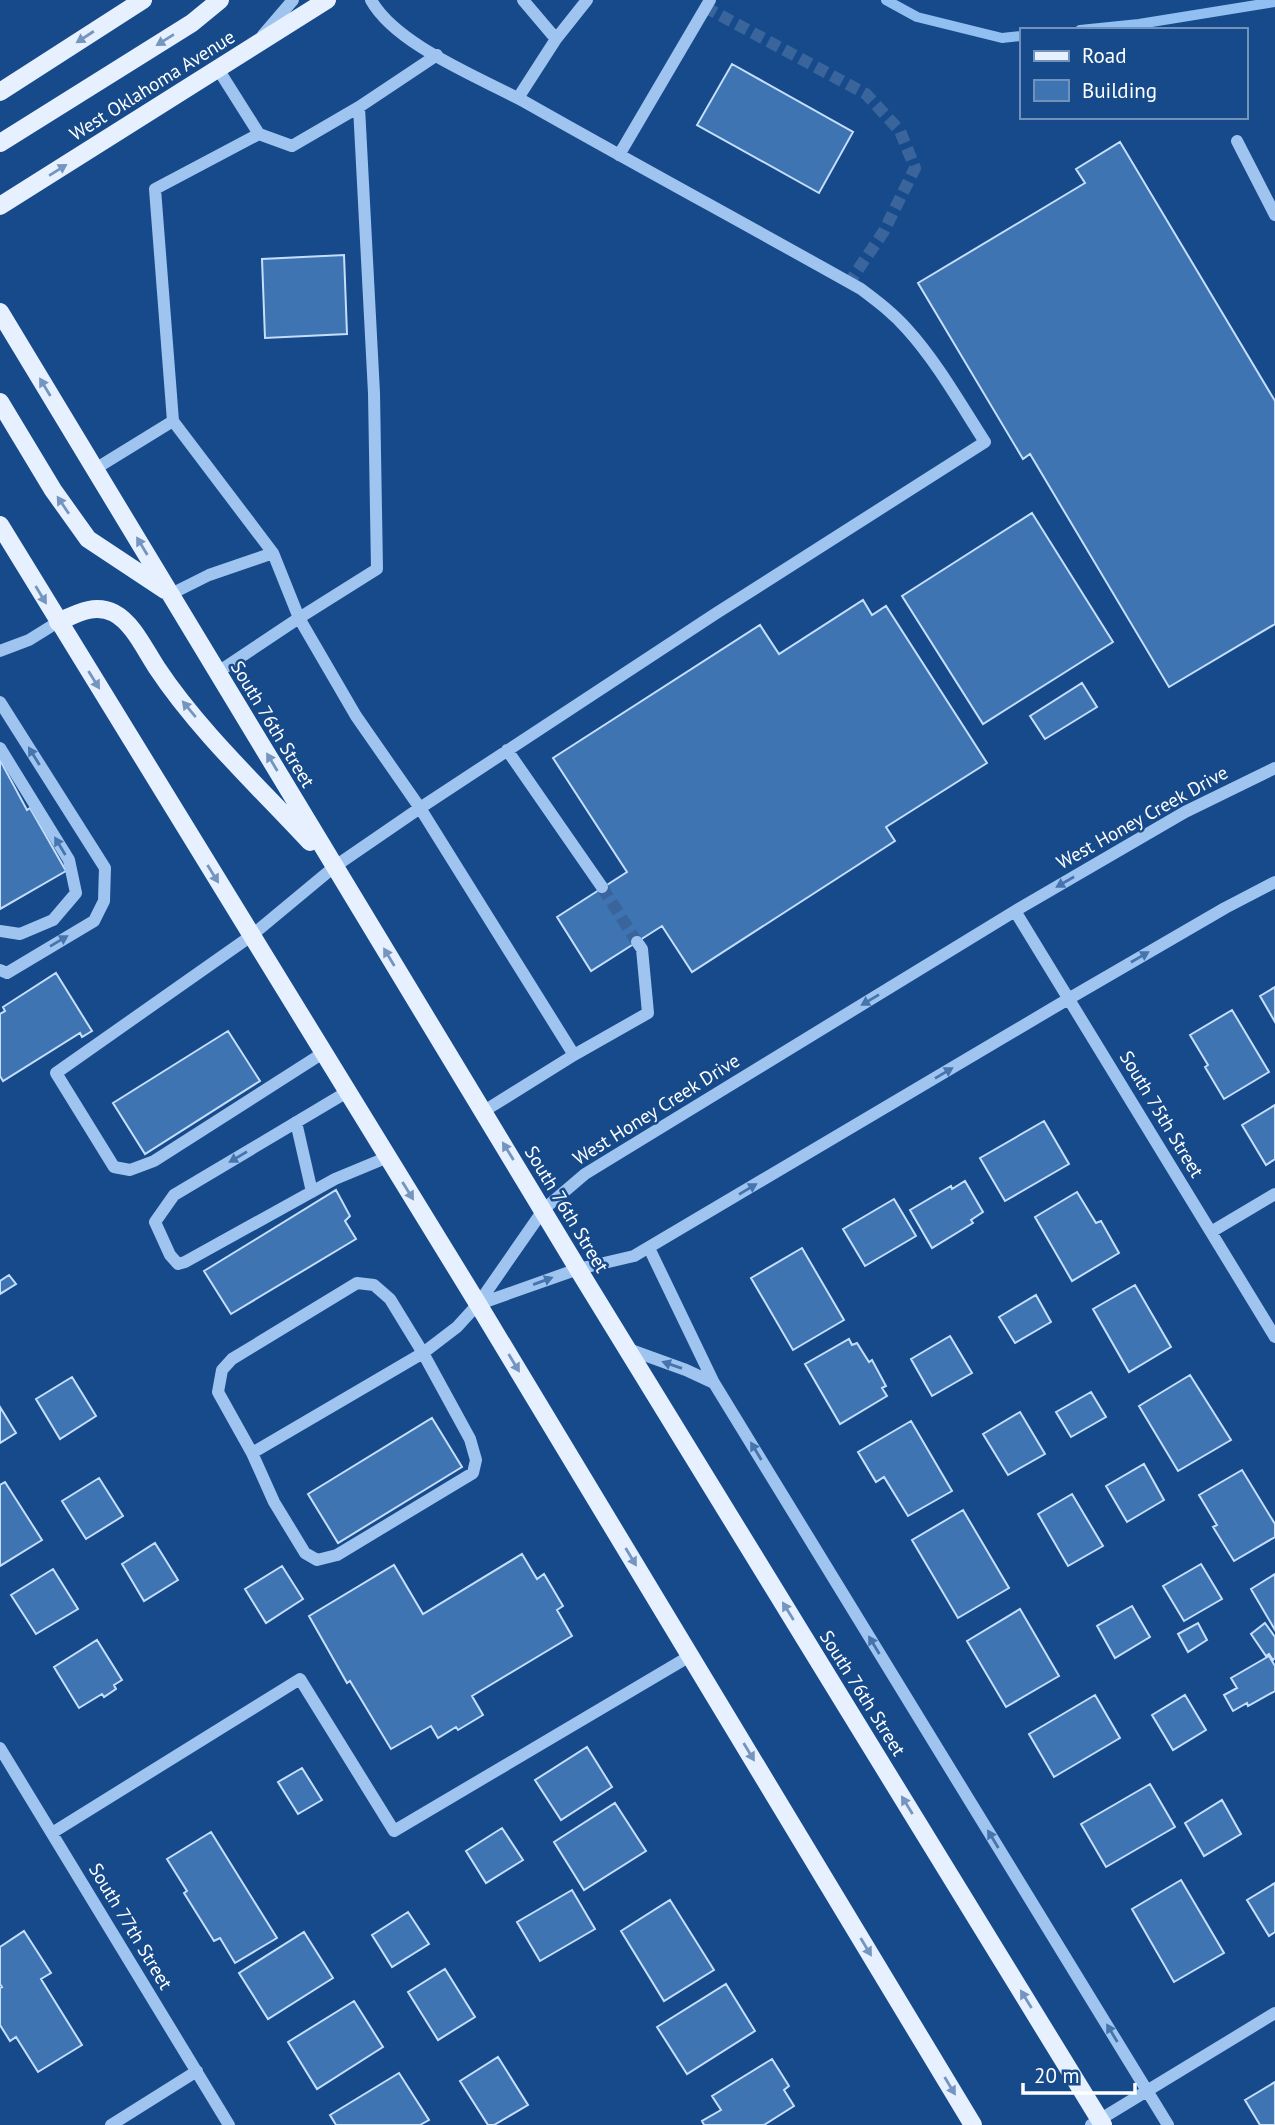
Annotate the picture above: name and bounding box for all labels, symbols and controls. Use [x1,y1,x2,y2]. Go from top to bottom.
street label: West Oklahoma Avenue [65,24,239,146]
legend [1020,28,1247,119]
one-way arrow [76,30,95,43]
one-way arrow [155,34,174,46]
text: Road [1082,42,1126,69]
text: Building [1082,77,1157,104]
one-way arrow [48,163,67,176]
one-way arrow [39,377,52,396]
one-way arrow [56,496,70,514]
one-way arrow [136,537,148,556]
one-way arrow [35,585,48,604]
street label: South 76th Street [226,656,321,792]
one-way arrow [87,671,100,690]
one-way arrow [182,700,197,717]
one-way arrow [28,747,41,766]
one-way arrow [265,753,278,772]
street label: West Honey Creek Drive [1052,760,1232,874]
one-way arrow [53,836,66,856]
one-way arrow [206,864,219,883]
one-way arrow [1055,876,1074,888]
one-way arrow [50,935,69,948]
one-way arrow [383,948,396,967]
one-way arrow [1130,951,1149,964]
one-way arrow [860,993,879,1006]
street label: South 75th Street [1115,1046,1210,1182]
street label: West Honey Creek Drive [568,1048,744,1170]
one-way arrow [934,1067,953,1080]
street label: South 76th Street [520,1141,615,1277]
one-way arrow [502,1142,514,1161]
one-way arrow [228,1150,247,1163]
one-way arrow [402,1182,415,1201]
one-way arrow [739,1183,758,1195]
one-way arrow [532,1276,553,1287]
one-way arrow [507,1353,520,1372]
one-way arrow [661,1359,682,1370]
one-way arrow [749,1441,762,1460]
one-way arrow [625,1548,637,1567]
one-way arrow [782,1602,795,1621]
street label: South 76th Street [815,1626,912,1761]
one-way arrow [868,1635,881,1654]
one-way arrow [742,1743,755,1762]
one-way arrow [901,1795,914,1815]
one-way arrow [987,1829,1000,1848]
street label: South 77th Street [84,1858,178,1994]
one-way arrow [860,1938,872,1957]
one-way arrow [1020,1989,1033,2008]
one-way arrow [1106,2023,1118,2042]
scale bar [1023,2052,1135,2096]
text: 20 m [1034,2062,1080,2089]
one-way arrow [943,2076,956,2095]

